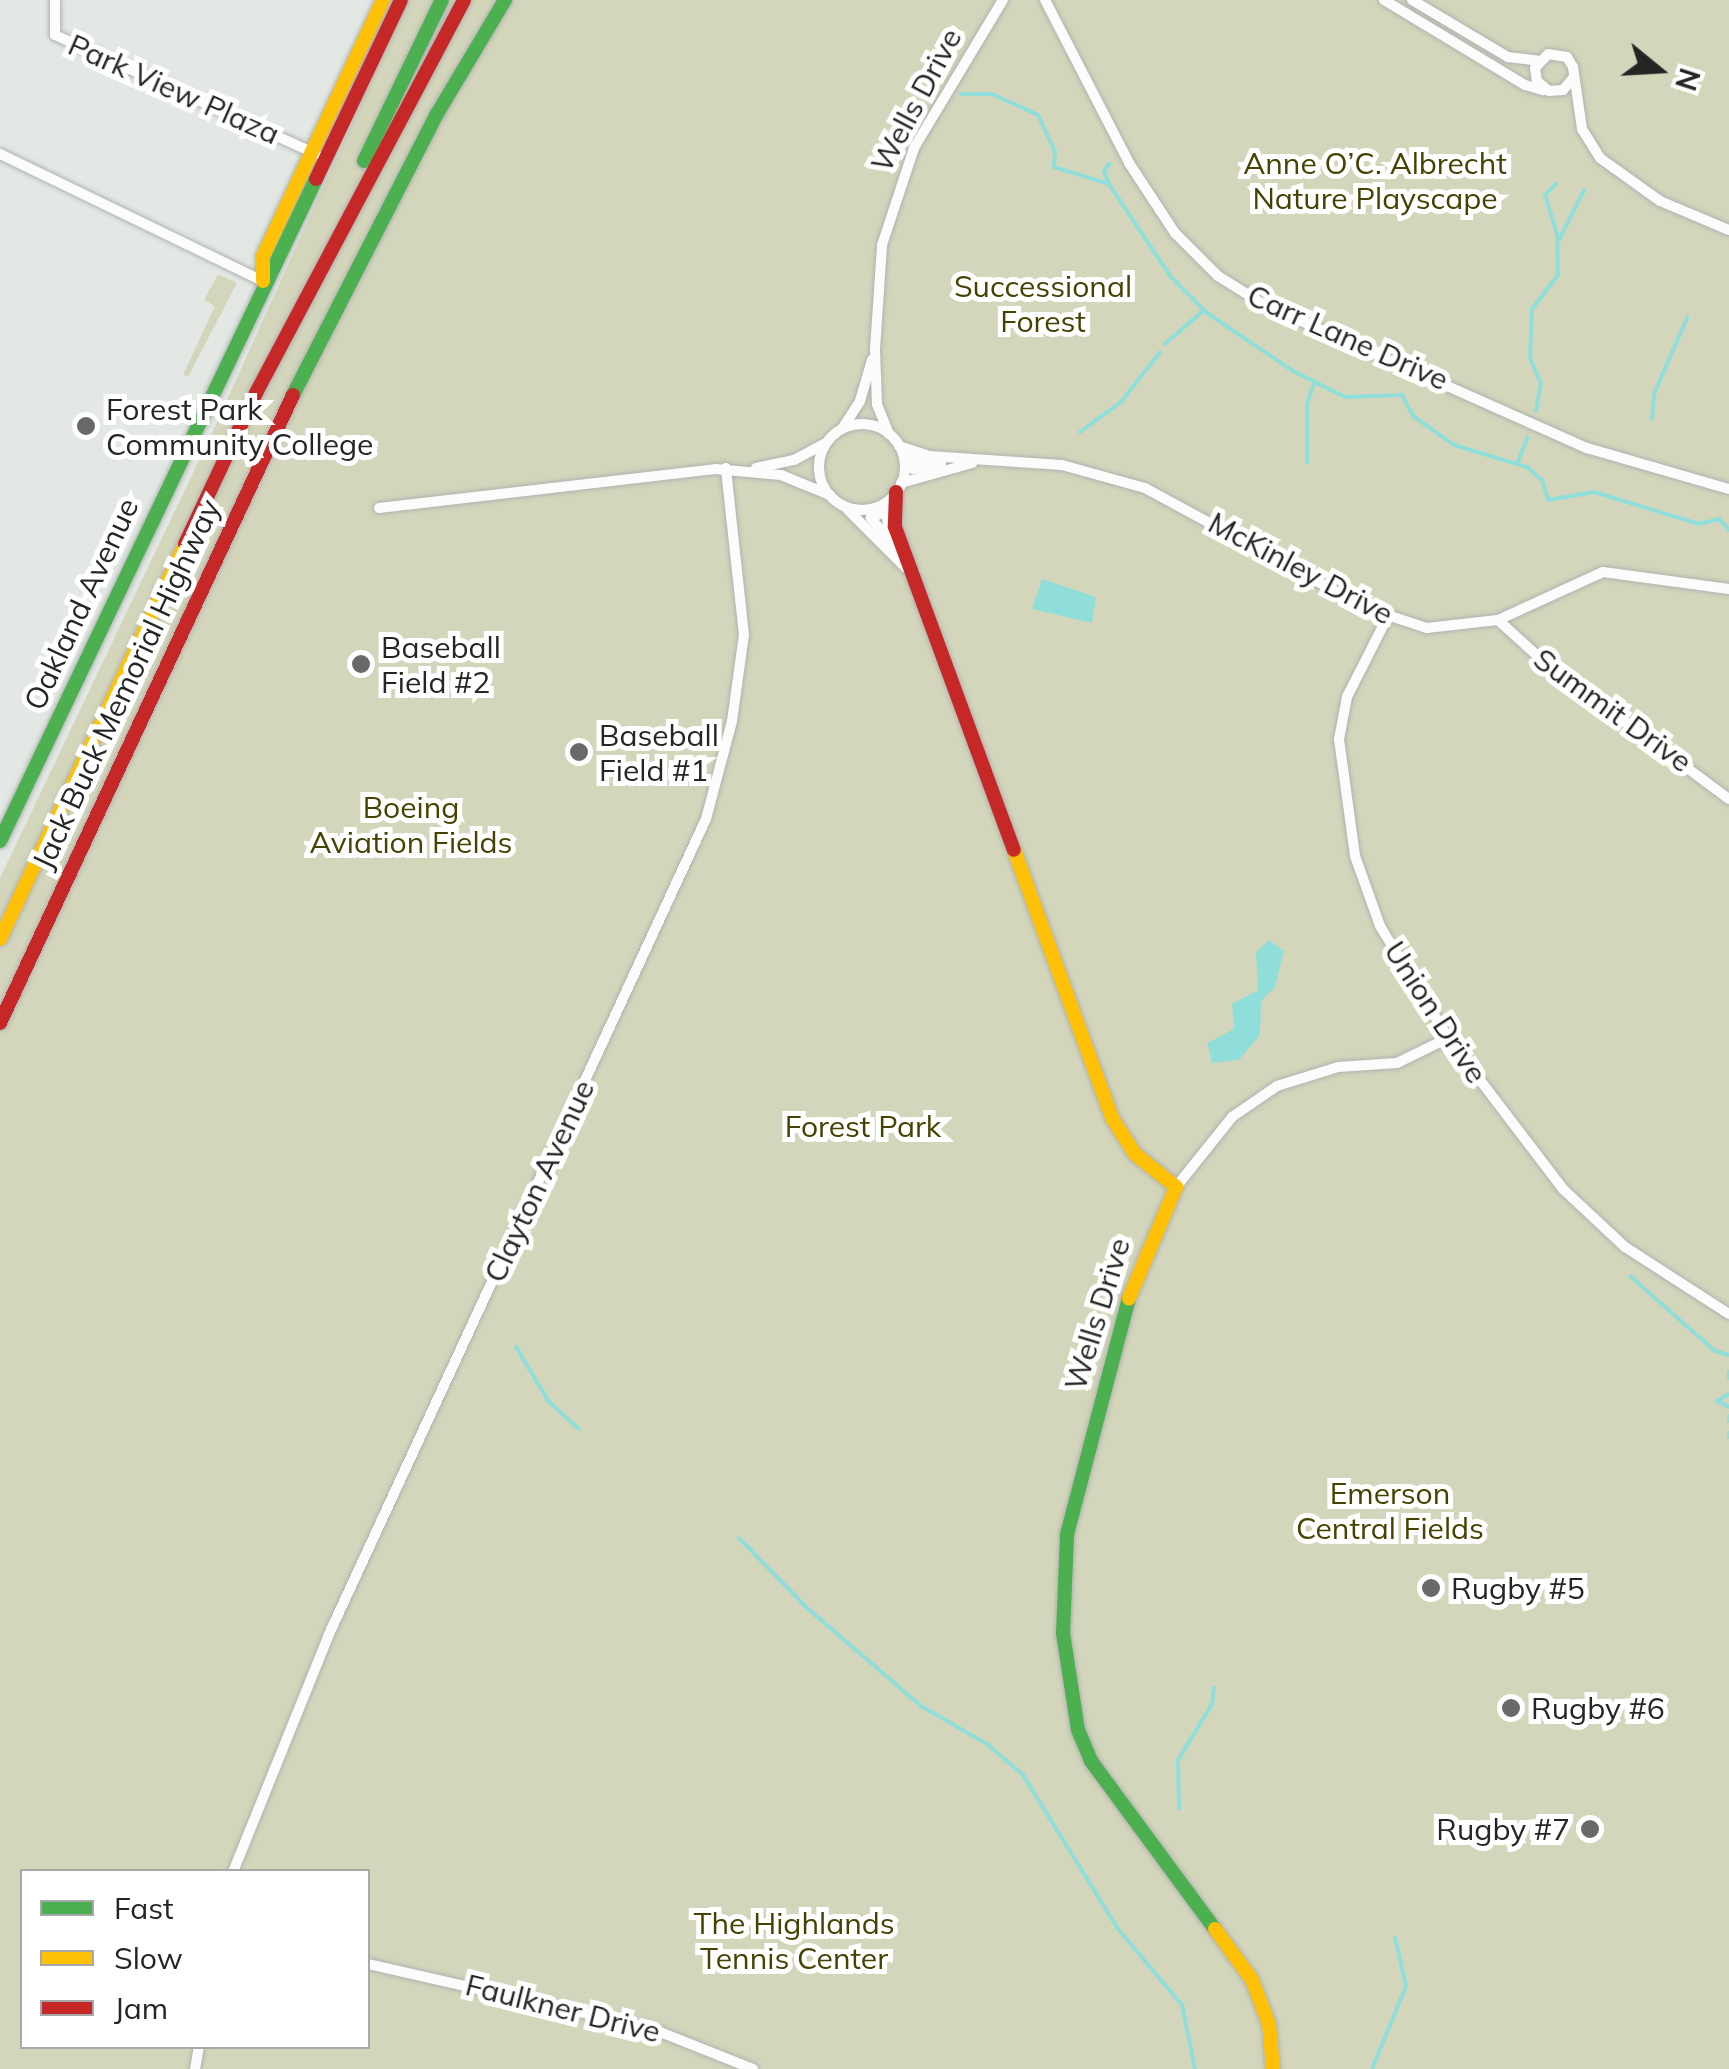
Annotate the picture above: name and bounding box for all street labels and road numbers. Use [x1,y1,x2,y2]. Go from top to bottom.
street label: Wells Drive [863,22,969,178]
street label: Park View Plaza [63,26,285,152]
street label: Carr Lane Drive [1242,277,1454,397]
street label: Oakland Avenue [16,492,146,716]
street label: Jack Buck Memorial Highway [24,494,228,874]
street label: McKinley Drive [1203,504,1399,632]
street label: Summit Drive [1527,641,1699,779]
street label: Union Drive [1377,934,1495,1090]
street label: Clayton Avenue [476,1074,602,1288]
street label: Wells Drive [1057,1233,1137,1395]
street label: Faulkner Drive [462,1966,664,2050]

